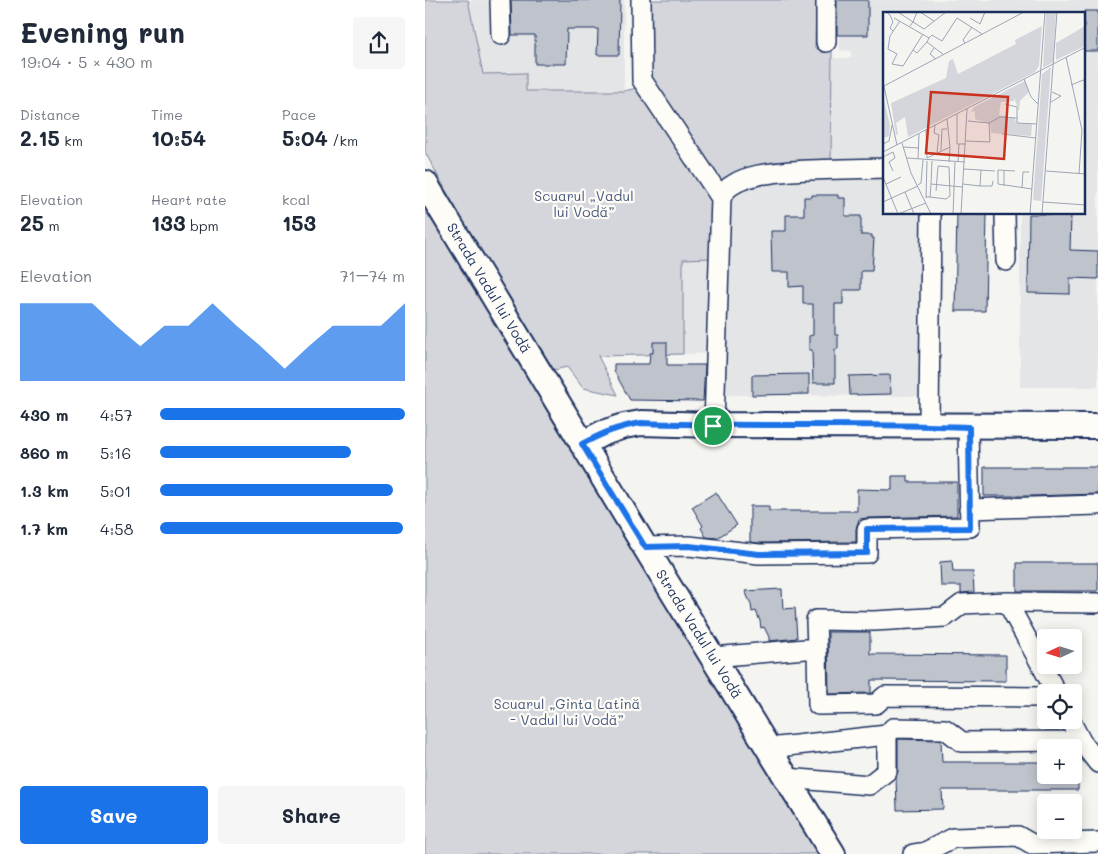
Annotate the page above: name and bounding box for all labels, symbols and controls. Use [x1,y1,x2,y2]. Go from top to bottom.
inset map [883,12,1085,215]
text: Evening run [20,14,185,50]
button: share [353,17,405,69]
text: 19:04 · 5 × 430 m [20,51,153,72]
text: Distance [20,105,80,124]
text: Time [151,105,183,124]
text: Pace [282,105,316,124]
text: 2.15 [20,124,60,151]
text: 10:54 [151,124,206,151]
text: 5:04 [282,124,328,151]
text: km [60,131,83,150]
text: /km [328,131,358,150]
park label: Scuarul „Vadul lui Vodă” [534,186,634,221]
text: Elevation [20,190,83,209]
text: Heart rate [151,190,227,209]
text: kcal [282,190,310,209]
text: 25 [20,209,44,236]
text: 133 [151,209,186,236]
text: 153 [282,209,316,236]
text: m [44,216,60,235]
text: bpm [186,216,219,235]
street label: Strada Vadul lui Vodă [443,219,536,356]
text: Elevation [20,265,92,286]
text: 71–74 m [340,265,405,286]
text: 430 m [20,404,69,425]
text: 4:57 [100,404,133,425]
pin [692,405,734,447]
icon: arrive [699,412,727,440]
text: 860 m [20,442,68,463]
text: 5:16 [100,442,131,463]
text: 1.3 km [20,480,69,501]
text: 5:01 [100,480,131,501]
text: 1.7 km [20,518,68,539]
text: 4:58 [100,518,133,539]
street label: Strada Vadul lui Vodă [652,566,747,702]
north arrow [1037,629,1083,674]
map controls [1037,629,1082,839]
button: locate [1037,684,1082,729]
park label: Scuarul „Ginta Latină - Vadul lui Vodă” [494,694,640,729]
button: + [1037,739,1082,784]
button: Save [20,786,208,844]
button: Share [218,786,405,844]
button: − [1037,794,1082,839]

